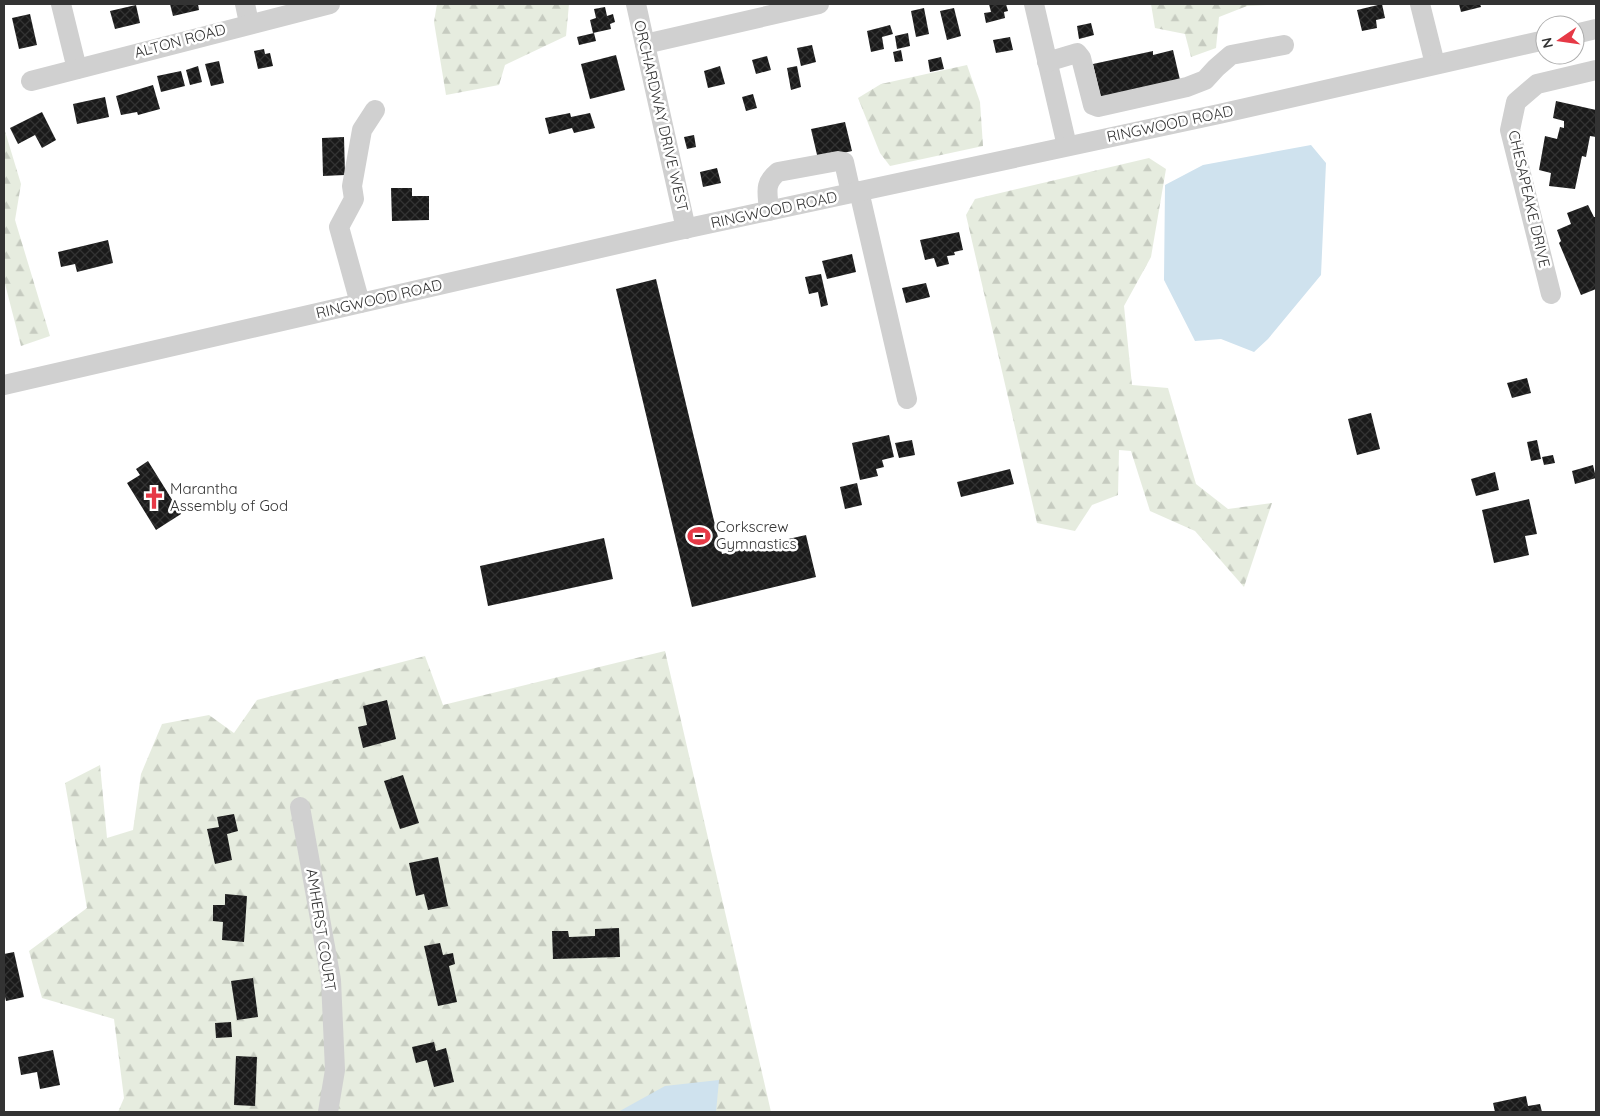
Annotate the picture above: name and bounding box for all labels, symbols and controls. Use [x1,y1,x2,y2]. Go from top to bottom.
north arrow [1535,15,1585,65]
street label: ORCHARDWAY DRIVE WEST [630,18,693,213]
street label: ALTON ROAD [132,19,228,62]
text: N [1537,36,1557,50]
street label: RINGWOOD ROAD [1105,101,1235,146]
street label: CHESAPEAKE DRIVE [1504,128,1555,269]
street label: RINGWOOD ROAD [709,187,839,232]
street label: RINGWOOD ROAD [314,275,444,322]
place label: Marantha Assembly of God [170,479,288,515]
church icon: Marantha Assembly of God [141,485,167,511]
place label: Corkscrew Gymnastics [716,517,797,553]
sports icon: Corkscrew Gymnastics [686,523,712,549]
street label: AMHERST COURT [302,867,341,993]

